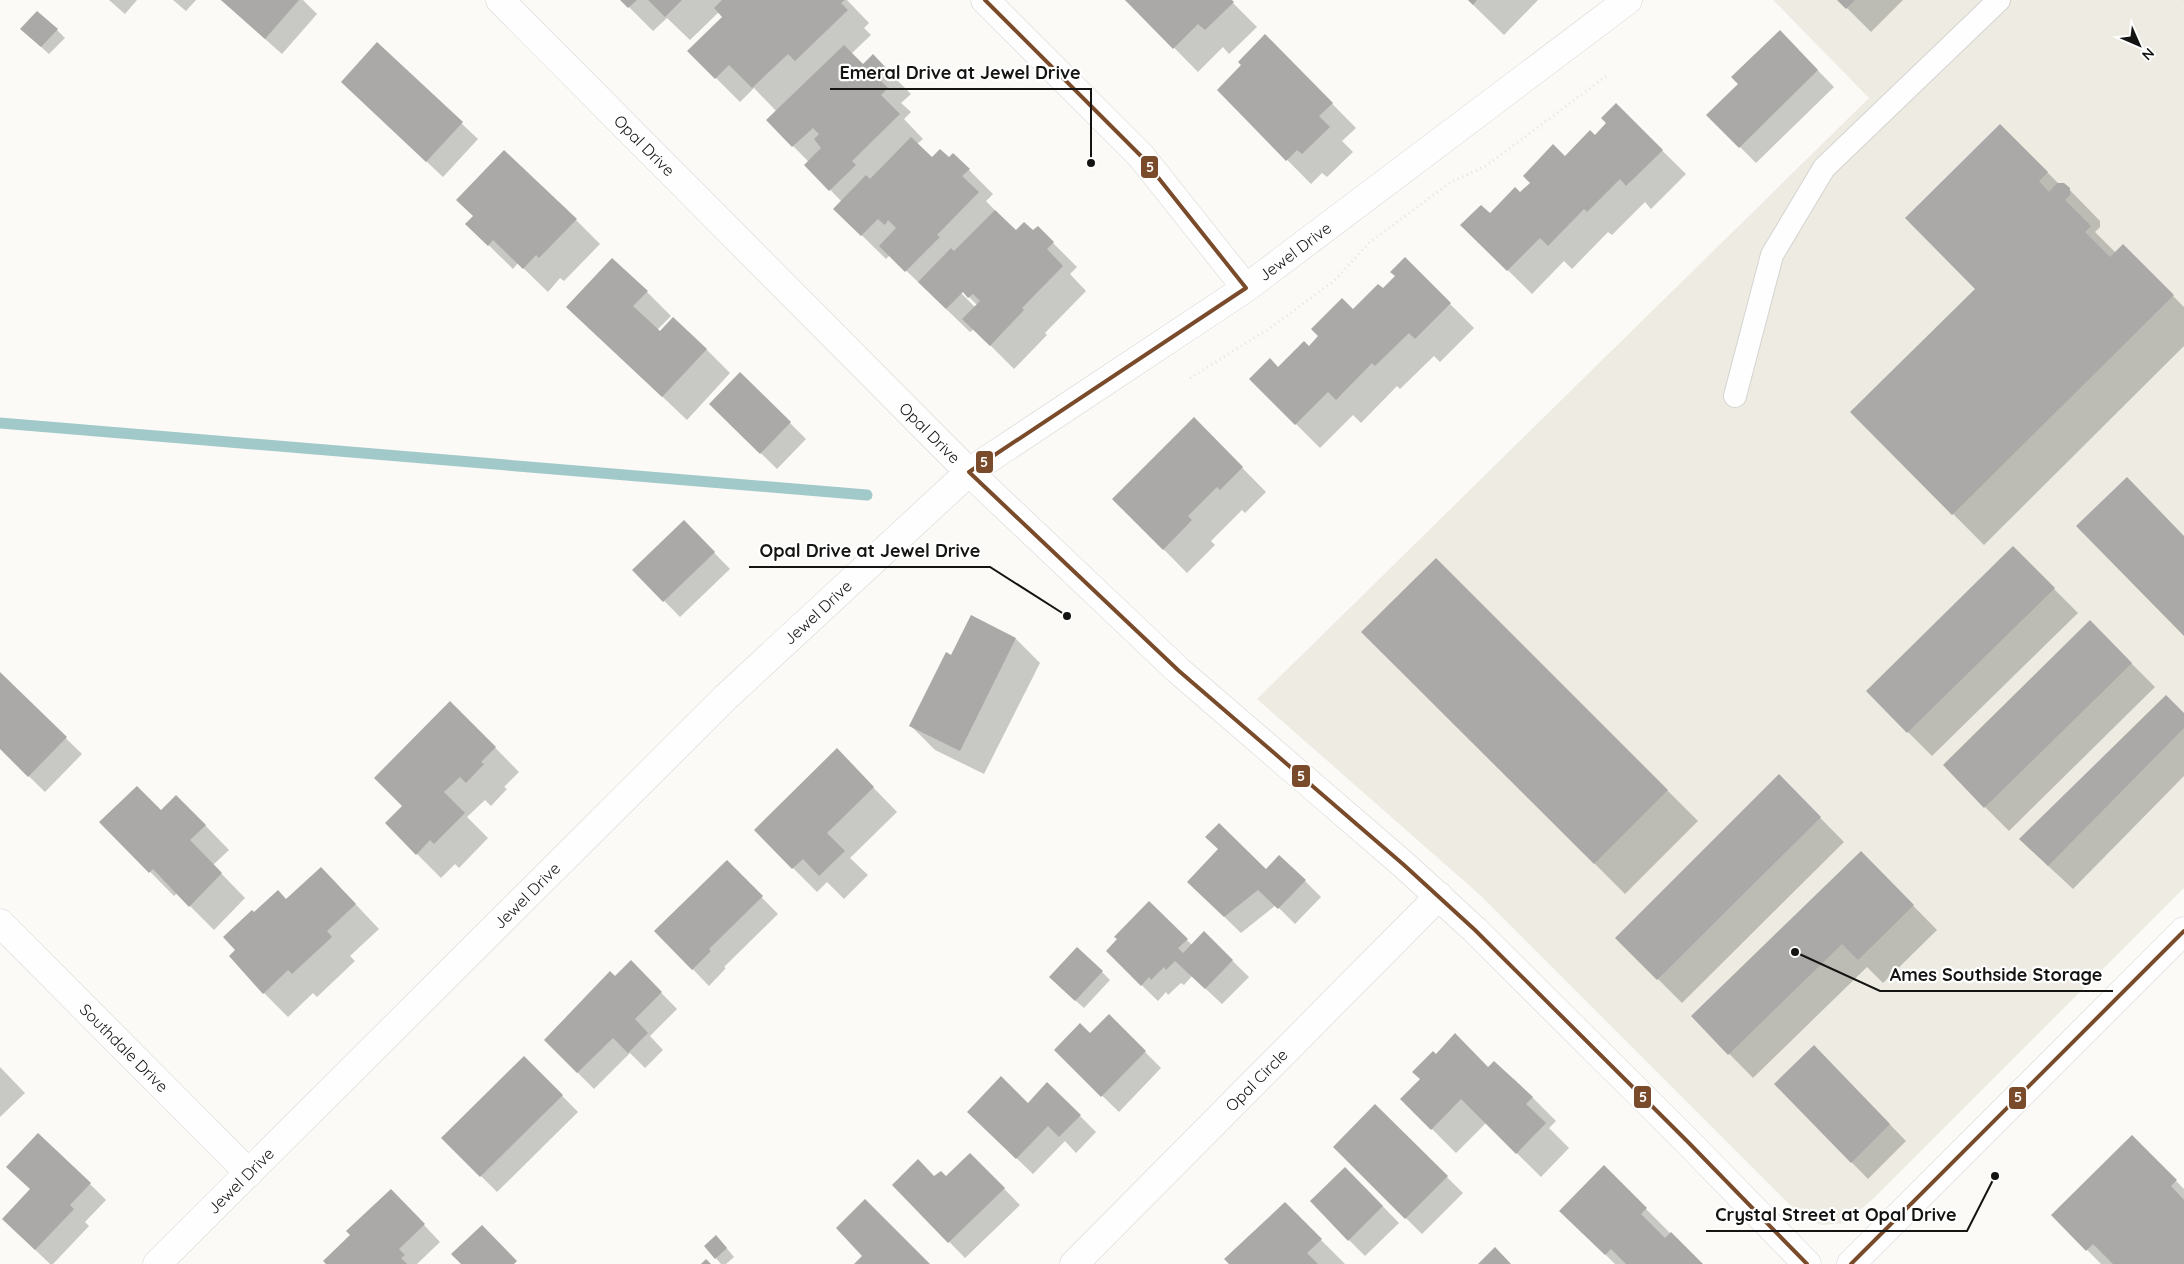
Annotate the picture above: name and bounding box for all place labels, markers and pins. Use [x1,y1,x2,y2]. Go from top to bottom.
callout: Emeral Drive at Jewel Drive [830,56,1091,89]
callout: Opal Drive at Jewel Drive [749,534,990,567]
callout: Ames Southside Storage [1880,958,2113,991]
callout: Crystal Street at Opal Drive [1706,1198,1967,1231]

